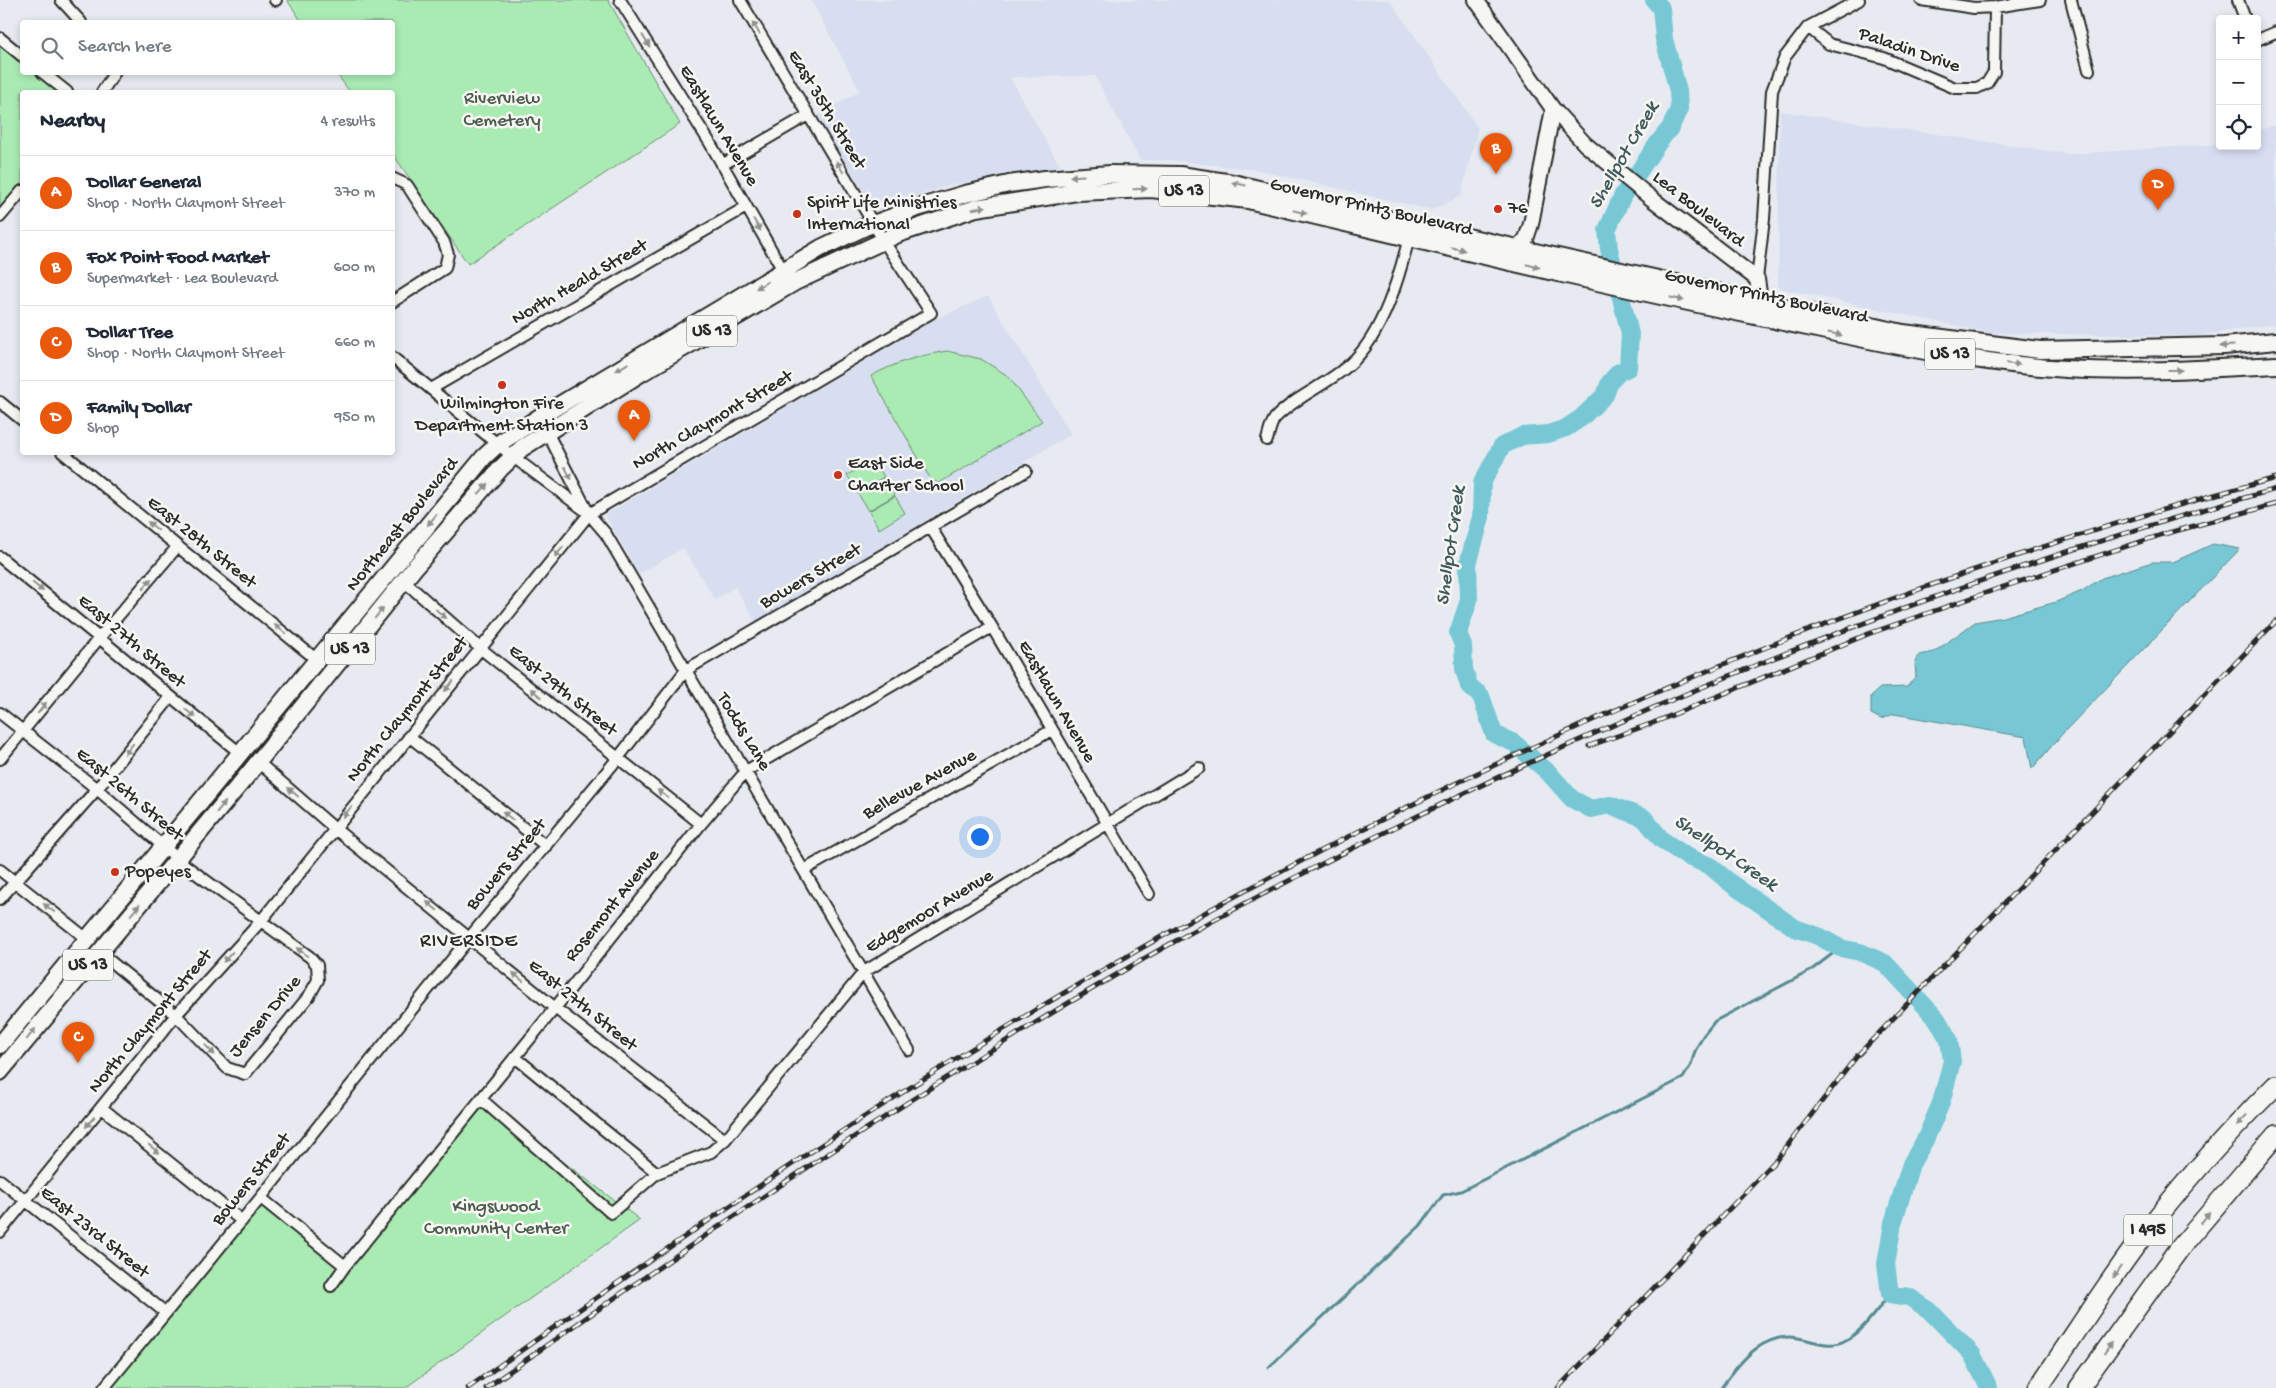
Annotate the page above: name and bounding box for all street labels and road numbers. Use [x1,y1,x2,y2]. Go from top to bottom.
street label: Paladin Drive [1854,23,1963,79]
street label: East 35th Street [781,46,872,176]
street label: Eastlawn Avenue [673,61,763,191]
street label: Lea Boulevard [1647,167,1750,254]
street label: Governor Printz Boulevard [1267,173,1476,243]
road number: US 13 [1159,176,1209,207]
street label: North Heald Street [508,234,654,331]
street label: Governor Printz Boulevard [1662,264,1872,330]
road number: US 13 [687,316,737,346]
road number: US 13 [1925,338,1975,369]
street label: North Claymont Street [629,365,799,476]
street label: Northeast Boulevard [342,452,465,597]
street label: East 28th Street [142,492,262,596]
street label: Bowers Street [755,538,868,616]
street label: East 27th Street [72,590,191,695]
street label: North Claymont Street [342,631,475,788]
road number: US 13 [325,634,375,664]
street label: Eastlawn Avenue [1012,637,1100,767]
street label: East 29th Street [503,640,623,743]
street label: Todds Lane [710,688,775,775]
street label: East 26th Street [70,743,189,848]
street label: Bellevue Avenue [858,744,981,826]
street label: Bowers Street [461,813,554,916]
street label: Rosemont Avenue [561,845,666,967]
street label: Edgemoor Avenue [862,865,998,959]
street label: North Claymont Street [84,944,219,1099]
road number: US 13 [63,950,113,980]
street label: East 27th Street [523,955,643,1058]
street label: Jensen Drive [225,971,307,1063]
street label: Bowers Street [207,1127,298,1232]
street label: East 23rd Street [35,1182,155,1285]
road number: I 495 [2124,1214,2172,1246]

